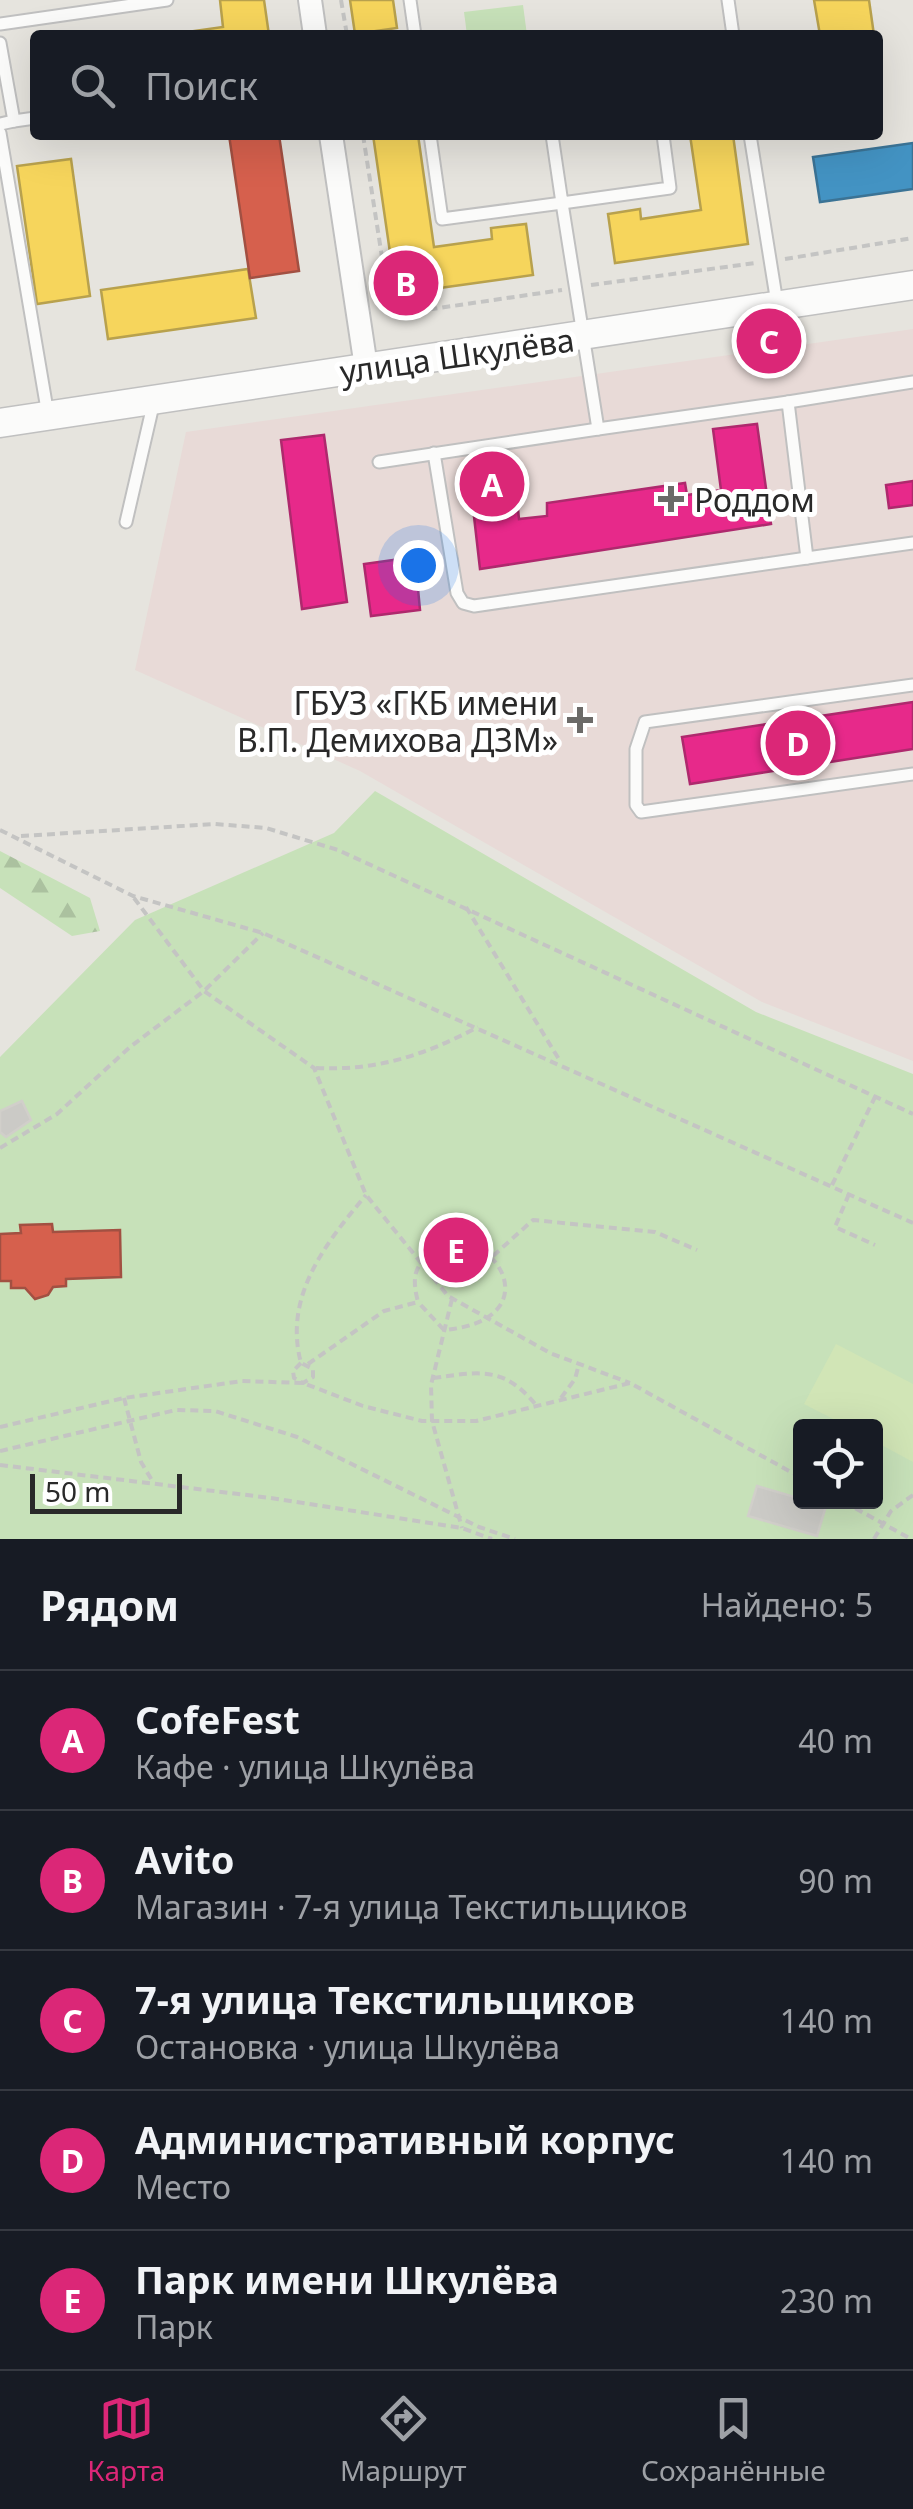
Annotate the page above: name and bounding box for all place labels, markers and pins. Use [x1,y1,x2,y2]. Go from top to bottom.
pin: B [374,246,438,320]
pin: C [736,304,802,378]
pin: A [460,446,524,522]
place label: Роддом [694,478,815,521]
marker: Роддом [658,486,684,512]
place label: ГБУЗ «ГКБ имени В.П. Демихова ДЗМ» [237,681,558,761]
pin: D [766,706,830,780]
marker: ГБУЗ «ГКБ имени В.П. Демихова ДЗМ» [567,707,593,733]
pin: E [424,1212,488,1288]

